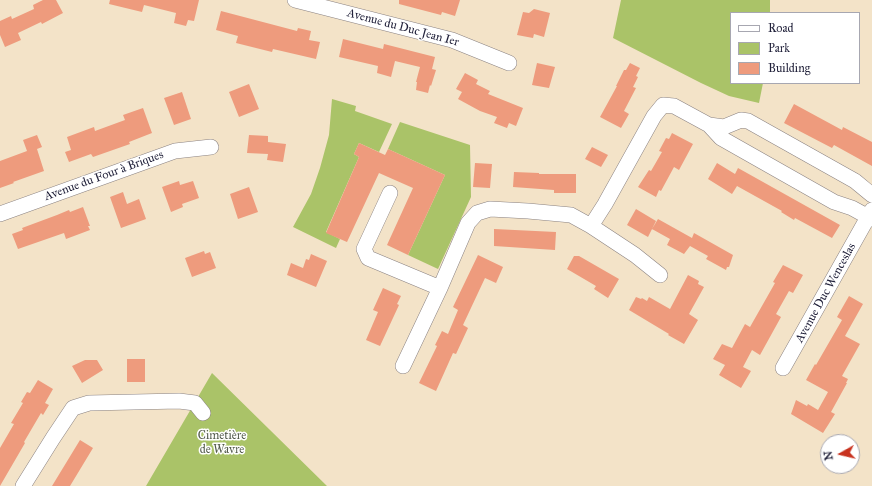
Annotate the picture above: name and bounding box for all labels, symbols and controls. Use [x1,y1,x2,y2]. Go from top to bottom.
street label: Avenue du Duc Jean Ier [345,6,461,50]
legend [730,12,860,84]
text: Road [768,21,794,35]
text: Park [768,41,790,55]
text: Building [768,61,810,75]
street label: Avenue du Four à Briques [43,148,165,204]
street label: Avenue Duc Wenceslas [793,241,859,345]
park label: Cimetière de Wavre [198,429,246,457]
north arrow [820,434,860,474]
text: N [822,450,836,461]

